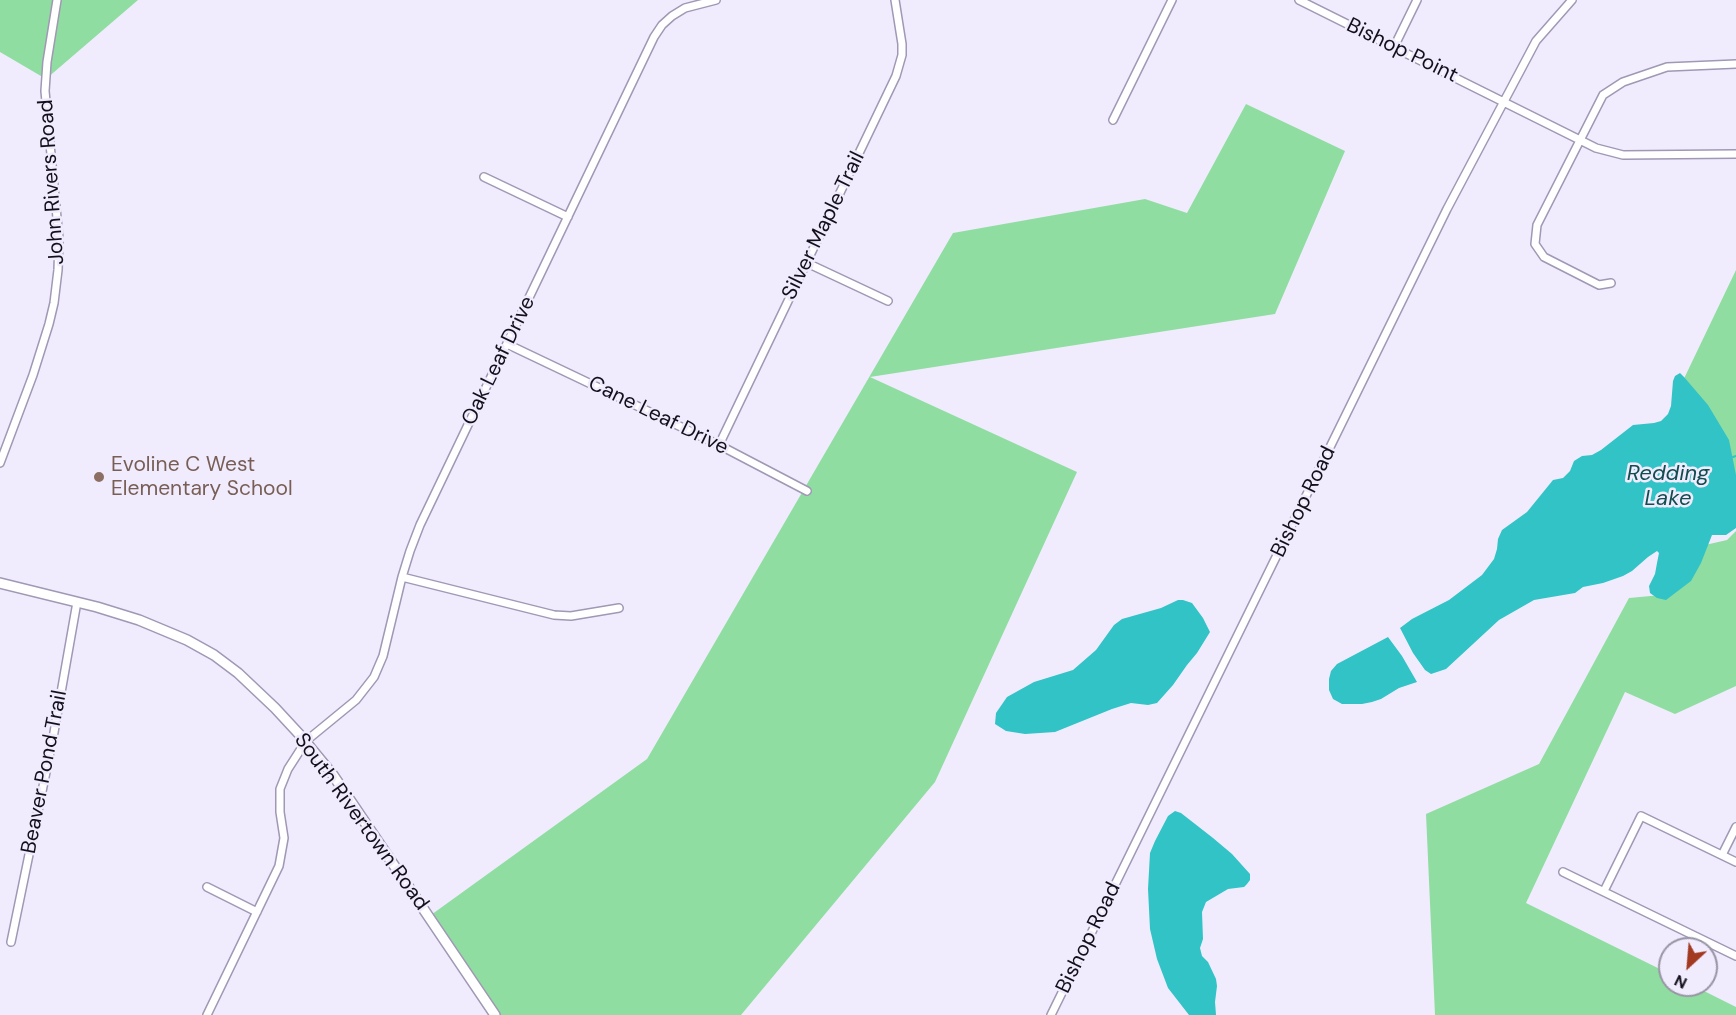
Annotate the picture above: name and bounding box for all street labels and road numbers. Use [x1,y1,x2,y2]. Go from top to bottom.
street label: Bishop Point [1342,13,1462,89]
street label: John Rivers Road [34,99,70,265]
street label: Silver Maple Trail [777,148,871,304]
street label: Oak Leaf Drive [457,292,541,430]
street label: Cane Leaf Drive [584,371,732,461]
street label: Bishop Road [1266,442,1342,562]
street label: Beaver Pond Trail [17,688,73,856]
street label: South Rivertown Road [288,728,434,916]
street label: Bishop Road [1051,878,1127,998]

